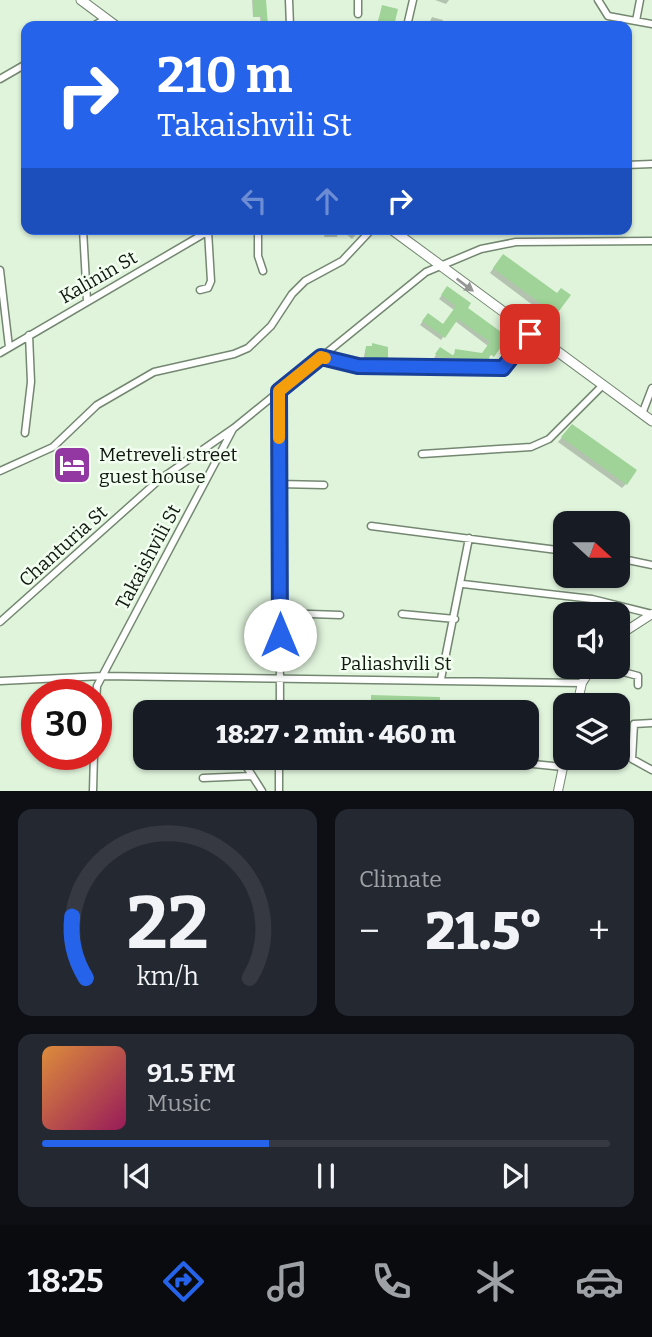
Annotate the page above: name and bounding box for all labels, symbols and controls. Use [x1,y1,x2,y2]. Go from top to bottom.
text: 210 m [157,46,292,105]
icon: right [42,49,133,140]
text: Takaishvili St [157,106,352,144]
icon: left [235,182,273,220]
icon: ahead [308,182,346,220]
icon: right [381,182,419,220]
street label: Kalinin St [55,246,141,308]
one-way arrow [456,278,474,292]
pin [500,304,560,364]
icon: arrive [511,315,549,353]
place label: Metreveli street guest house [99,443,238,488]
hotel icon: Metreveli street guest house [51,444,93,486]
street label: Chanturia St [14,500,112,591]
street label: Takaishvili St [111,500,185,613]
north arrow [553,511,630,588]
map controls [553,511,630,770]
position arrow [243,598,317,672]
button: sound [553,602,630,679]
street label: Paliashvili St [340,652,452,675]
speed limit sign: 30 [21,679,112,770]
button: layers [553,693,630,770]
text: 18:27 · 2 min · 460 m [216,719,456,750]
text: Climate [359,865,442,893]
text: 22 [127,881,208,968]
text: 21.5° [426,900,543,963]
text: − [359,908,380,954]
text: + [588,908,610,954]
text: km/h [137,962,199,992]
text: 91.5 FM [147,1058,236,1089]
text: Music [147,1089,211,1117]
icon: previous [118,1157,156,1195]
icon: pause [307,1157,345,1195]
icon: next [496,1157,534,1195]
icon: directions [159,1257,208,1306]
icon: music [263,1257,312,1306]
icon: phone [367,1257,416,1306]
icon: climate [471,1257,520,1306]
icon: car [575,1257,624,1306]
text: 18:25 [28,1262,104,1300]

